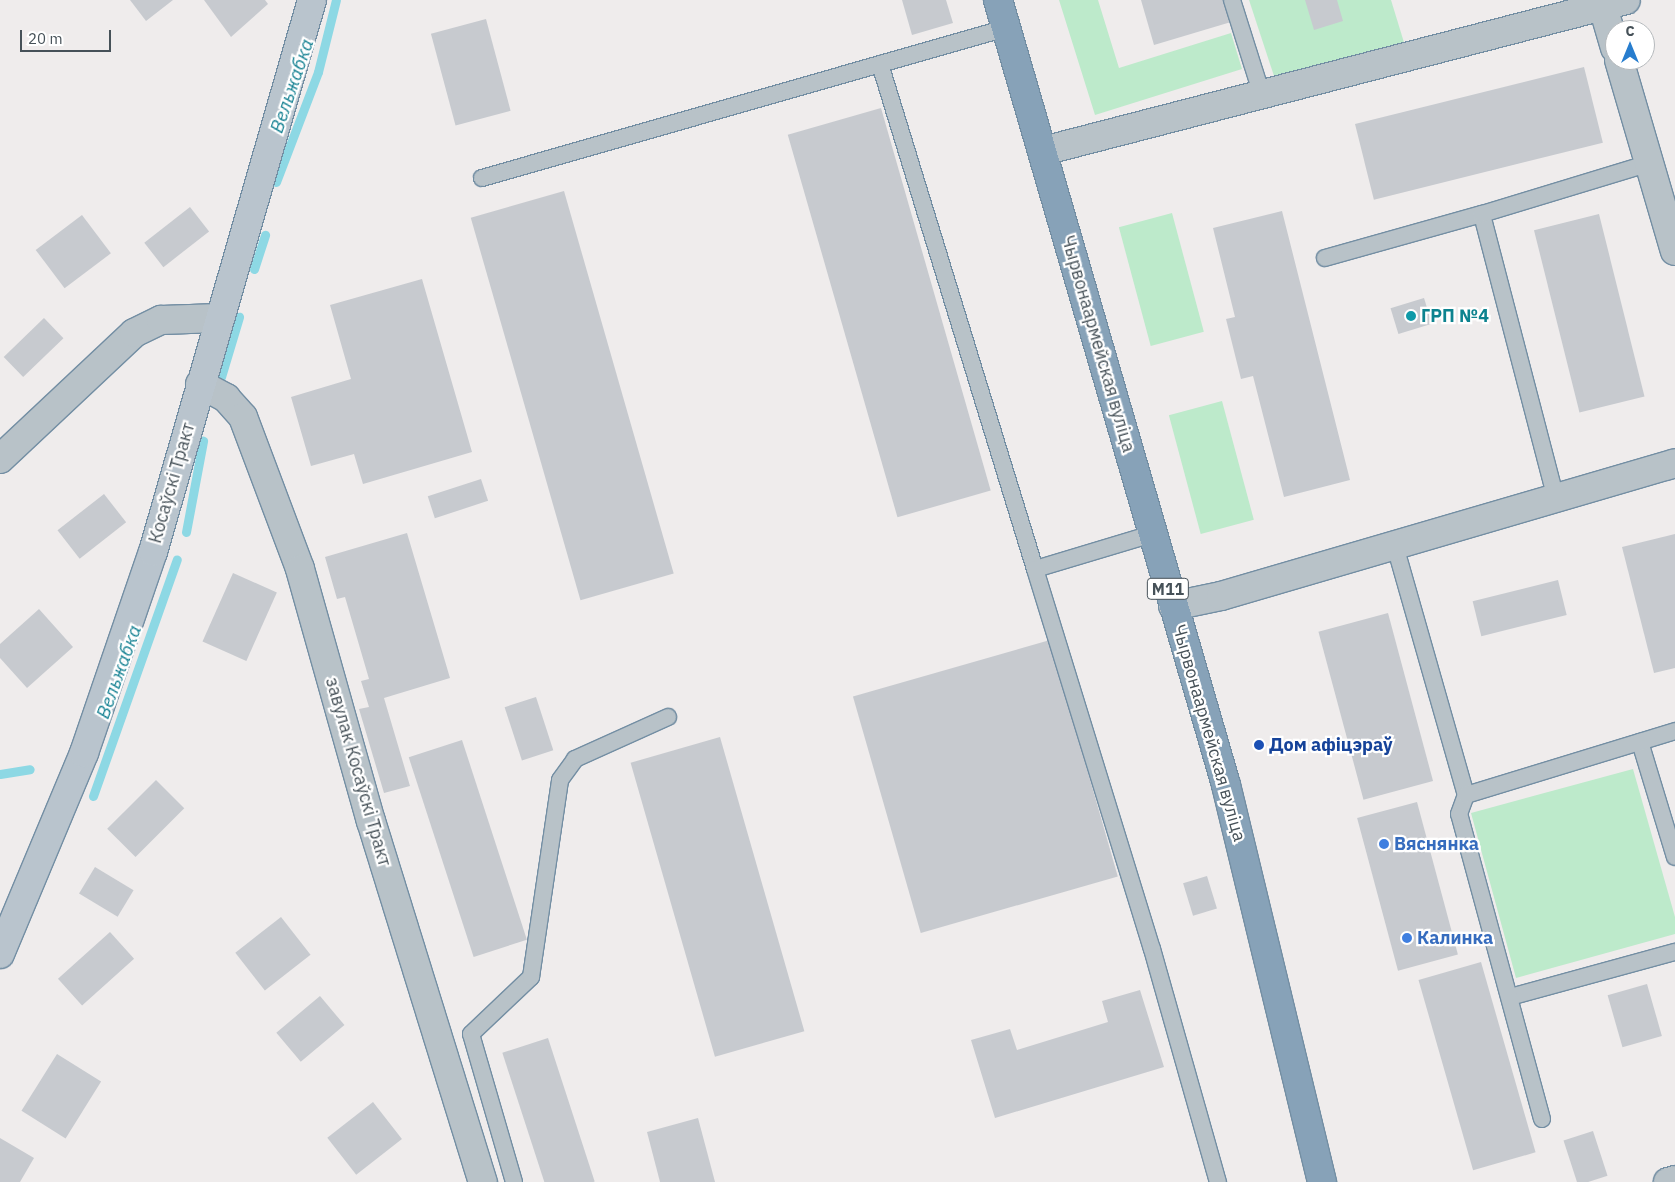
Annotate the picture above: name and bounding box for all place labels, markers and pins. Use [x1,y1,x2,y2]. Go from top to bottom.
place label: ГРП №4 [1421,305,1489,327]
marker: ГРП №4 [1405,310,1417,322]
place label: Дом афіцэраў [1269,734,1393,756]
marker: Дом афіцэраў [1253,739,1265,751]
place label: Вяснянка [1394,833,1479,855]
marker: Вяснянка [1378,838,1390,850]
place label: Калинка [1417,927,1493,949]
marker: Калинка [1401,932,1413,944]

